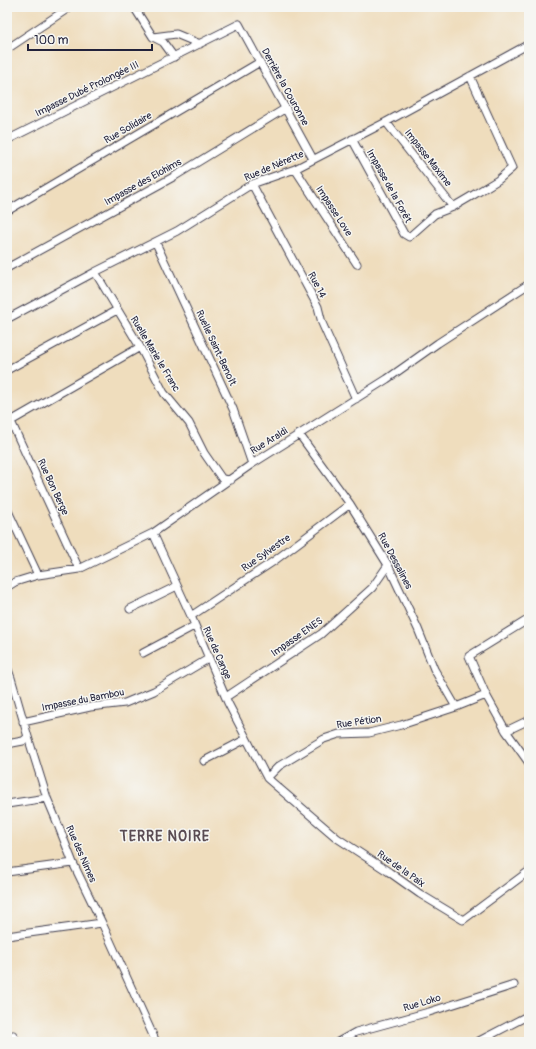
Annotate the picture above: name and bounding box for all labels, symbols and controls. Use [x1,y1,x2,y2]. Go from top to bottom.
scale bar [28,26,152,52]
text: 100 m [34,33,69,48]
street label: Derrière la Couronne [259,46,311,128]
street label: Impasse Dubé Prolongée III [33,59,141,119]
street label: Rue Solidaire [102,110,154,146]
street label: Impasse Maxime [402,127,454,189]
street label: Impasse de la Forêt [364,147,415,226]
street label: Rue de Nérette [242,148,306,184]
street label: Impasse des Elohims [102,156,184,208]
street label: Impasse Love [313,184,355,238]
street label: Rue 14 [305,270,329,300]
street label: Ruelle Saint-Benoît [193,308,239,389]
street label: Ruelle Marie le Franc [128,314,182,394]
street label: Rue Araldi [248,425,290,457]
street label: Rue Bon Berge [35,457,71,517]
street label: Rue Dessalines [375,531,415,592]
street label: Rue Sylvestre [239,532,293,574]
street label: Impasse ENES [269,615,325,659]
street label: Rue de Cange [200,625,234,681]
street label: Impasse du Bambou [41,686,125,714]
street label: Rue Pétion [336,713,383,731]
street label: Rue des Nimes [63,824,99,885]
district label: TERRE NOIRE [119,828,210,845]
street label: Rue de la Paix [375,848,427,890]
street label: Rue Loko [402,991,443,1014]

